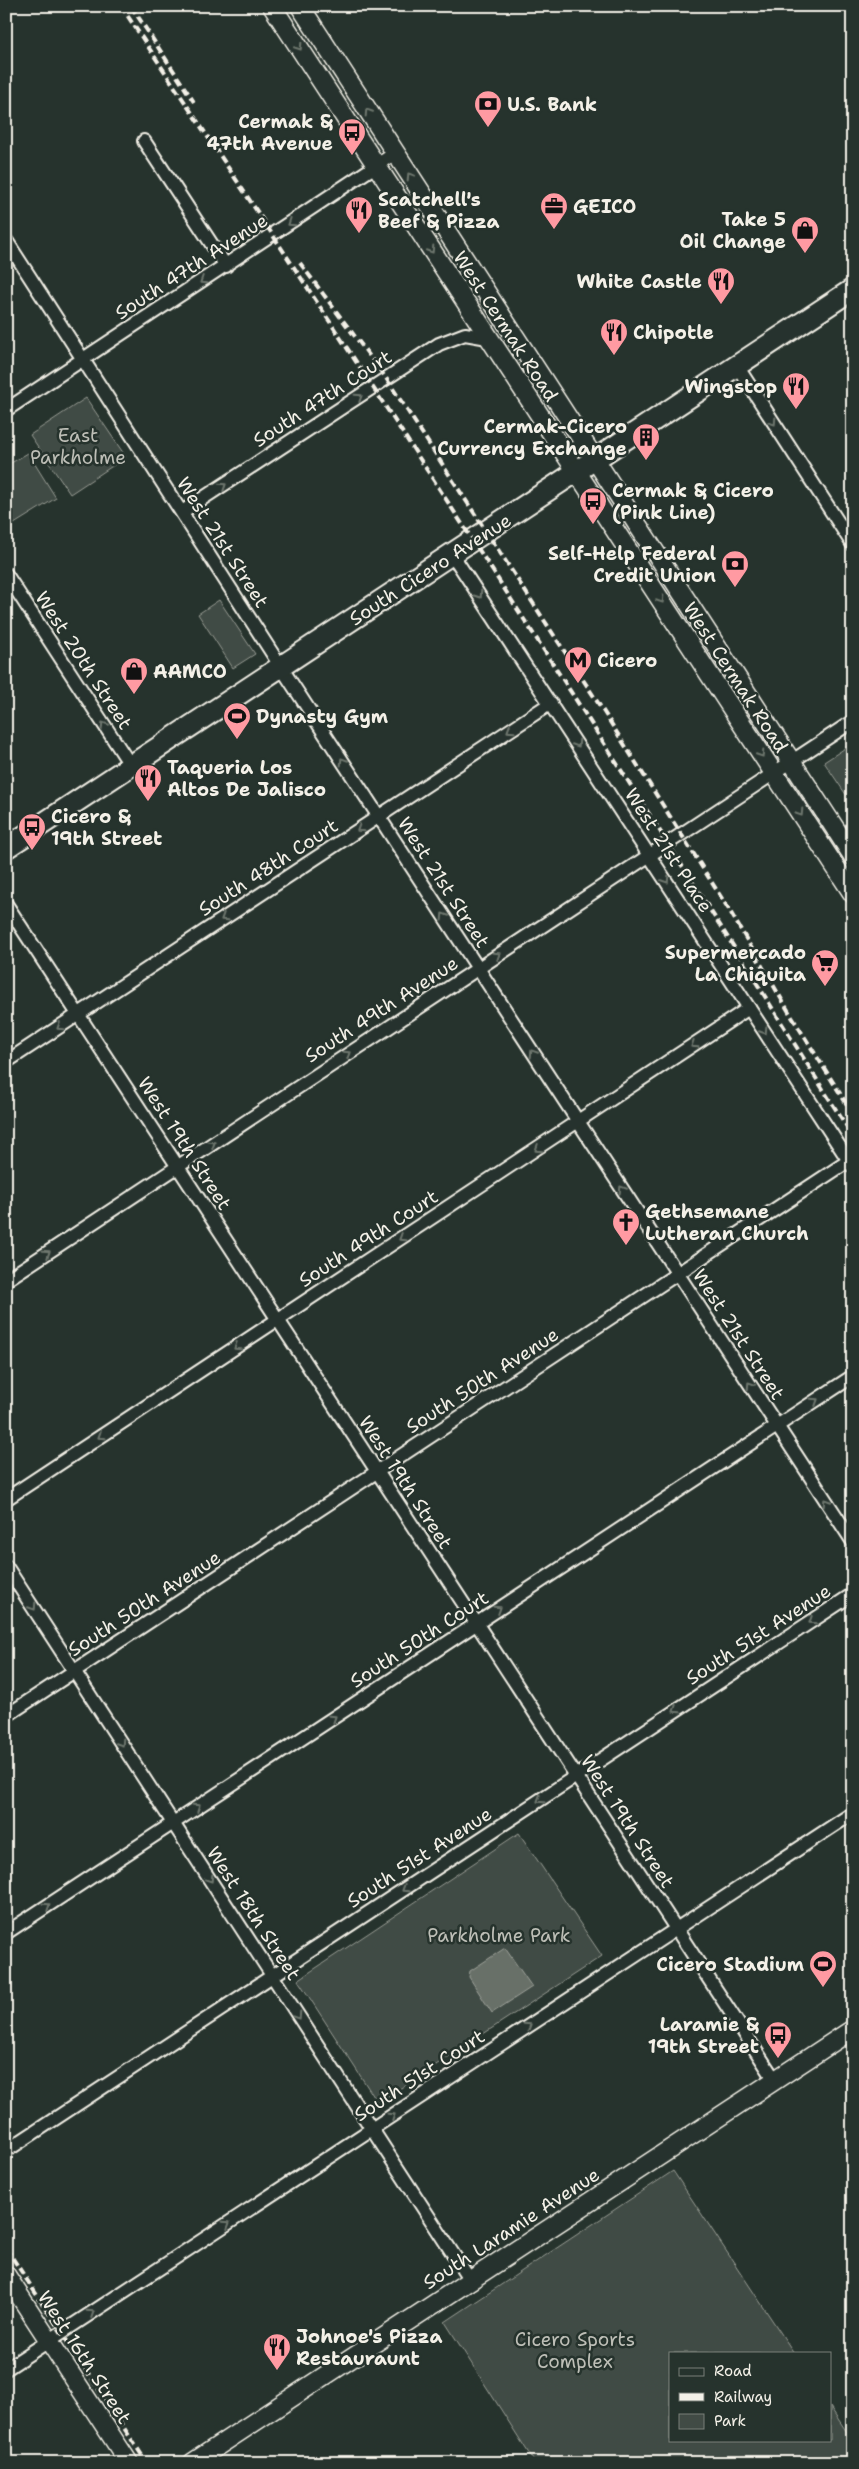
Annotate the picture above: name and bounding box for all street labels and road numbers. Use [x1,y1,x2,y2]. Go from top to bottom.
street label: South 47th Avenue [110,208,272,325]
street label: West Cermak Road [447,246,564,406]
street label: South 47th Court [248,344,396,453]
street label: West 21st Street [171,472,274,612]
street label: South Cicero Avenue [345,508,516,631]
street label: West 20th Street [30,586,138,734]
street label: West Cermak Road [677,597,794,757]
street label: West 21st Place [619,783,718,917]
street label: West 21st Street [392,812,495,952]
street label: South 48th Court [194,813,343,922]
street label: South 49th Avenue [300,950,463,1068]
street label: West 19th Street [132,1072,237,1215]
street label: South 49th Court [294,1184,443,1293]
street label: West 21st Street [687,1264,790,1404]
street label: South 50th Avenue [401,1322,563,1439]
street label: West 19th Street [353,1411,458,1554]
street label: South 50th Avenue [63,1545,225,1662]
street label: South 51st Avenue [681,1578,836,1691]
street label: South 50th Court [345,1585,493,1694]
street label: West 19th Street [575,1750,680,1893]
street label: South 51st Avenue [342,1801,497,1914]
street label: West 18th Street [201,1842,306,1985]
street label: South 51st Court [349,2024,489,2127]
street label: South Laramie Avenue [418,2162,604,2295]
street label: West 16th Street [32,2286,137,2429]

